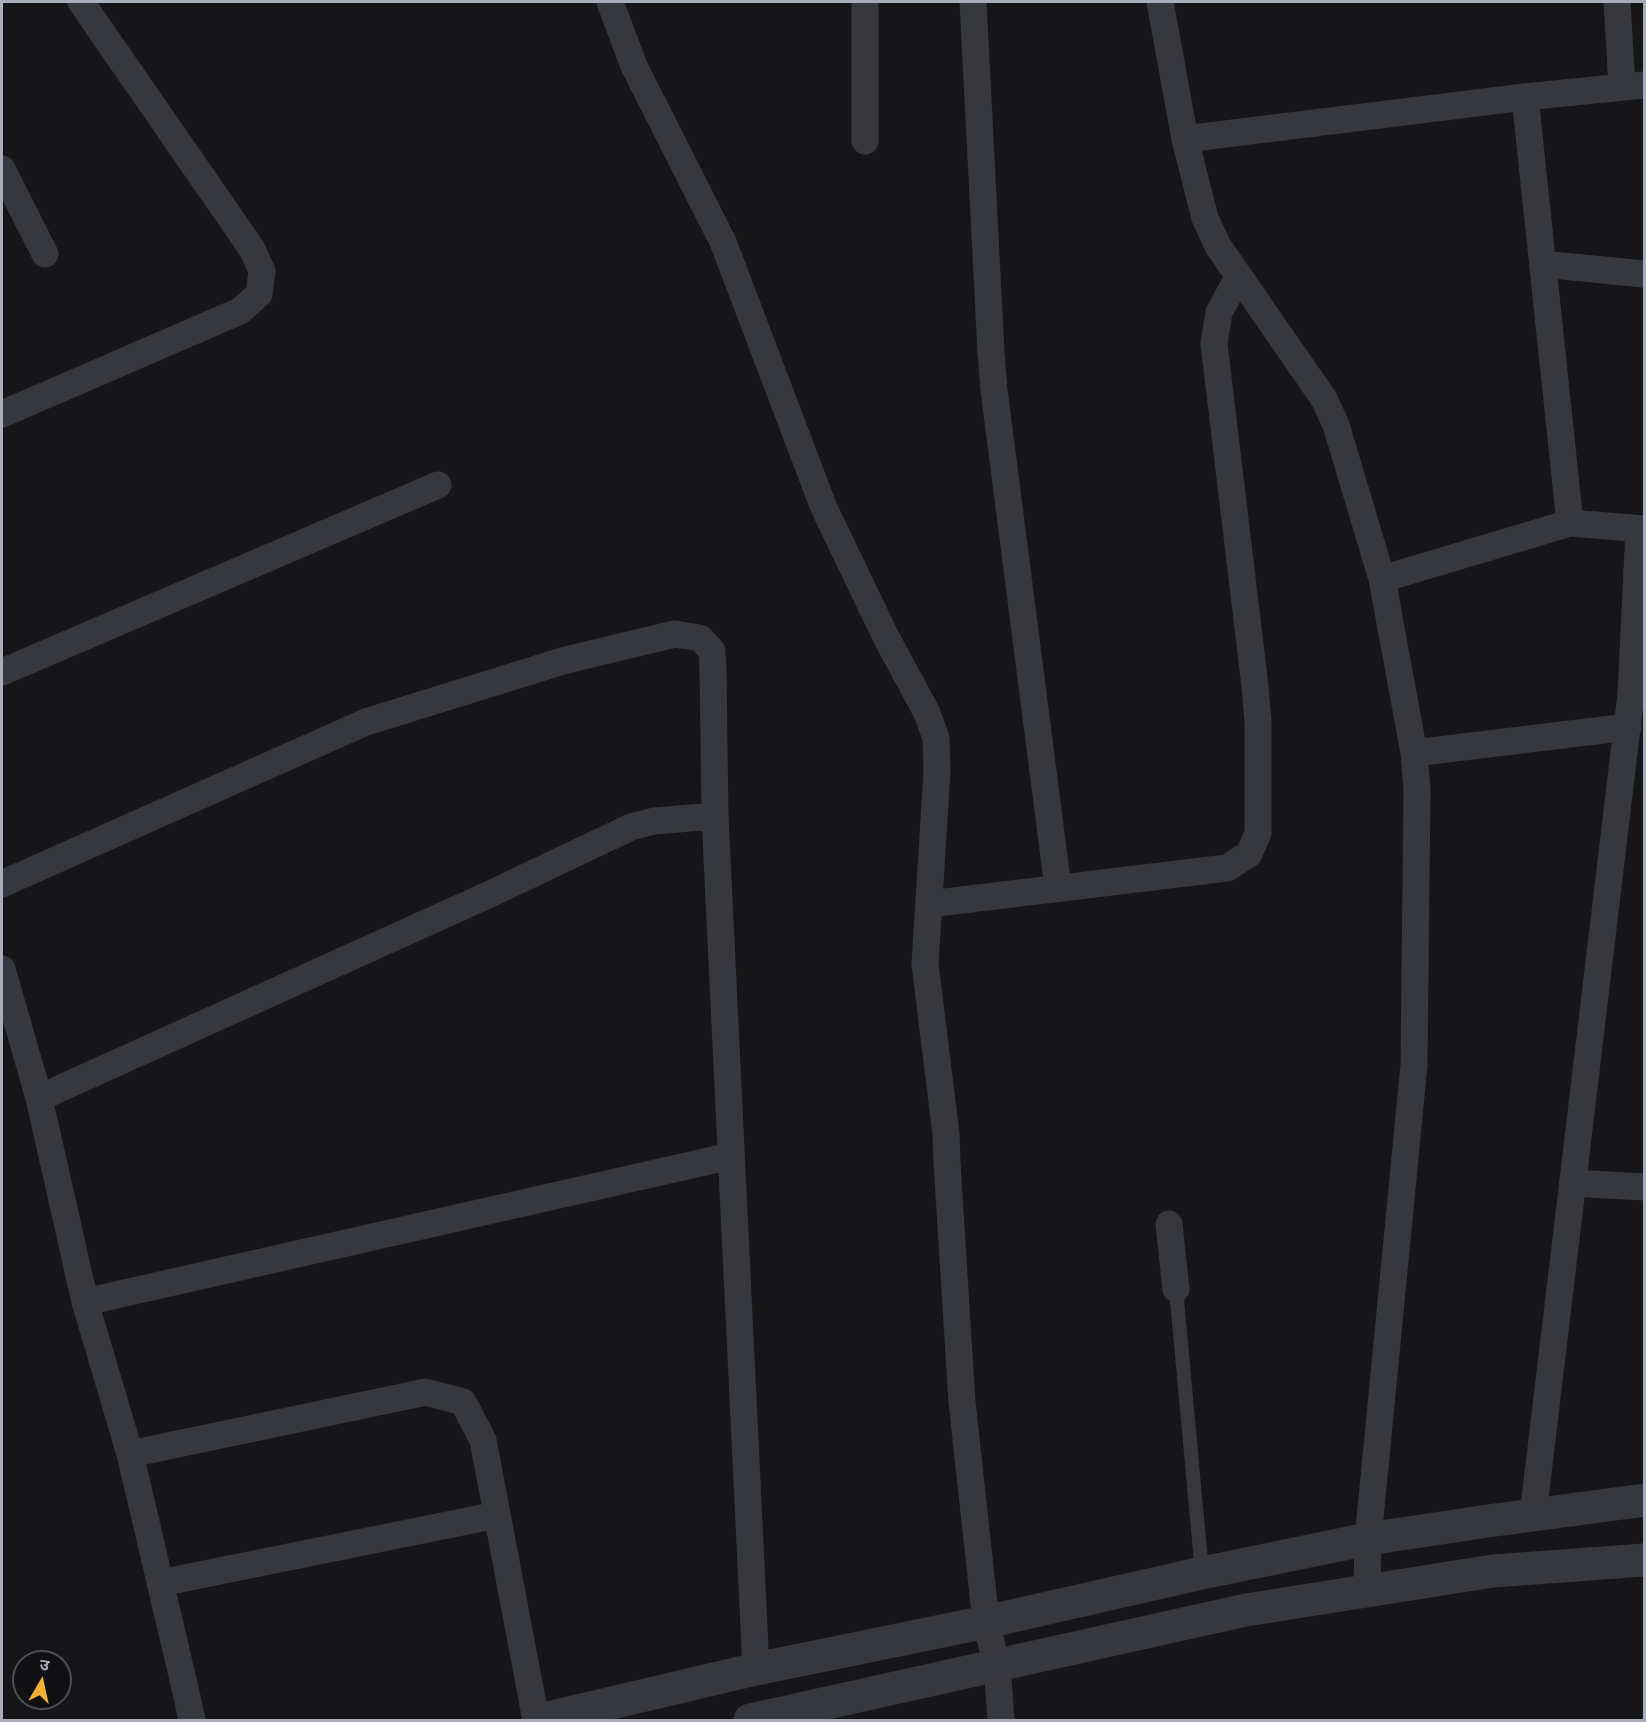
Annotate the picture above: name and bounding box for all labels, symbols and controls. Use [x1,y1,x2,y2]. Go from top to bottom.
north arrow [12,1650,72,1710]
text: उ [38,1653,51,1676]

